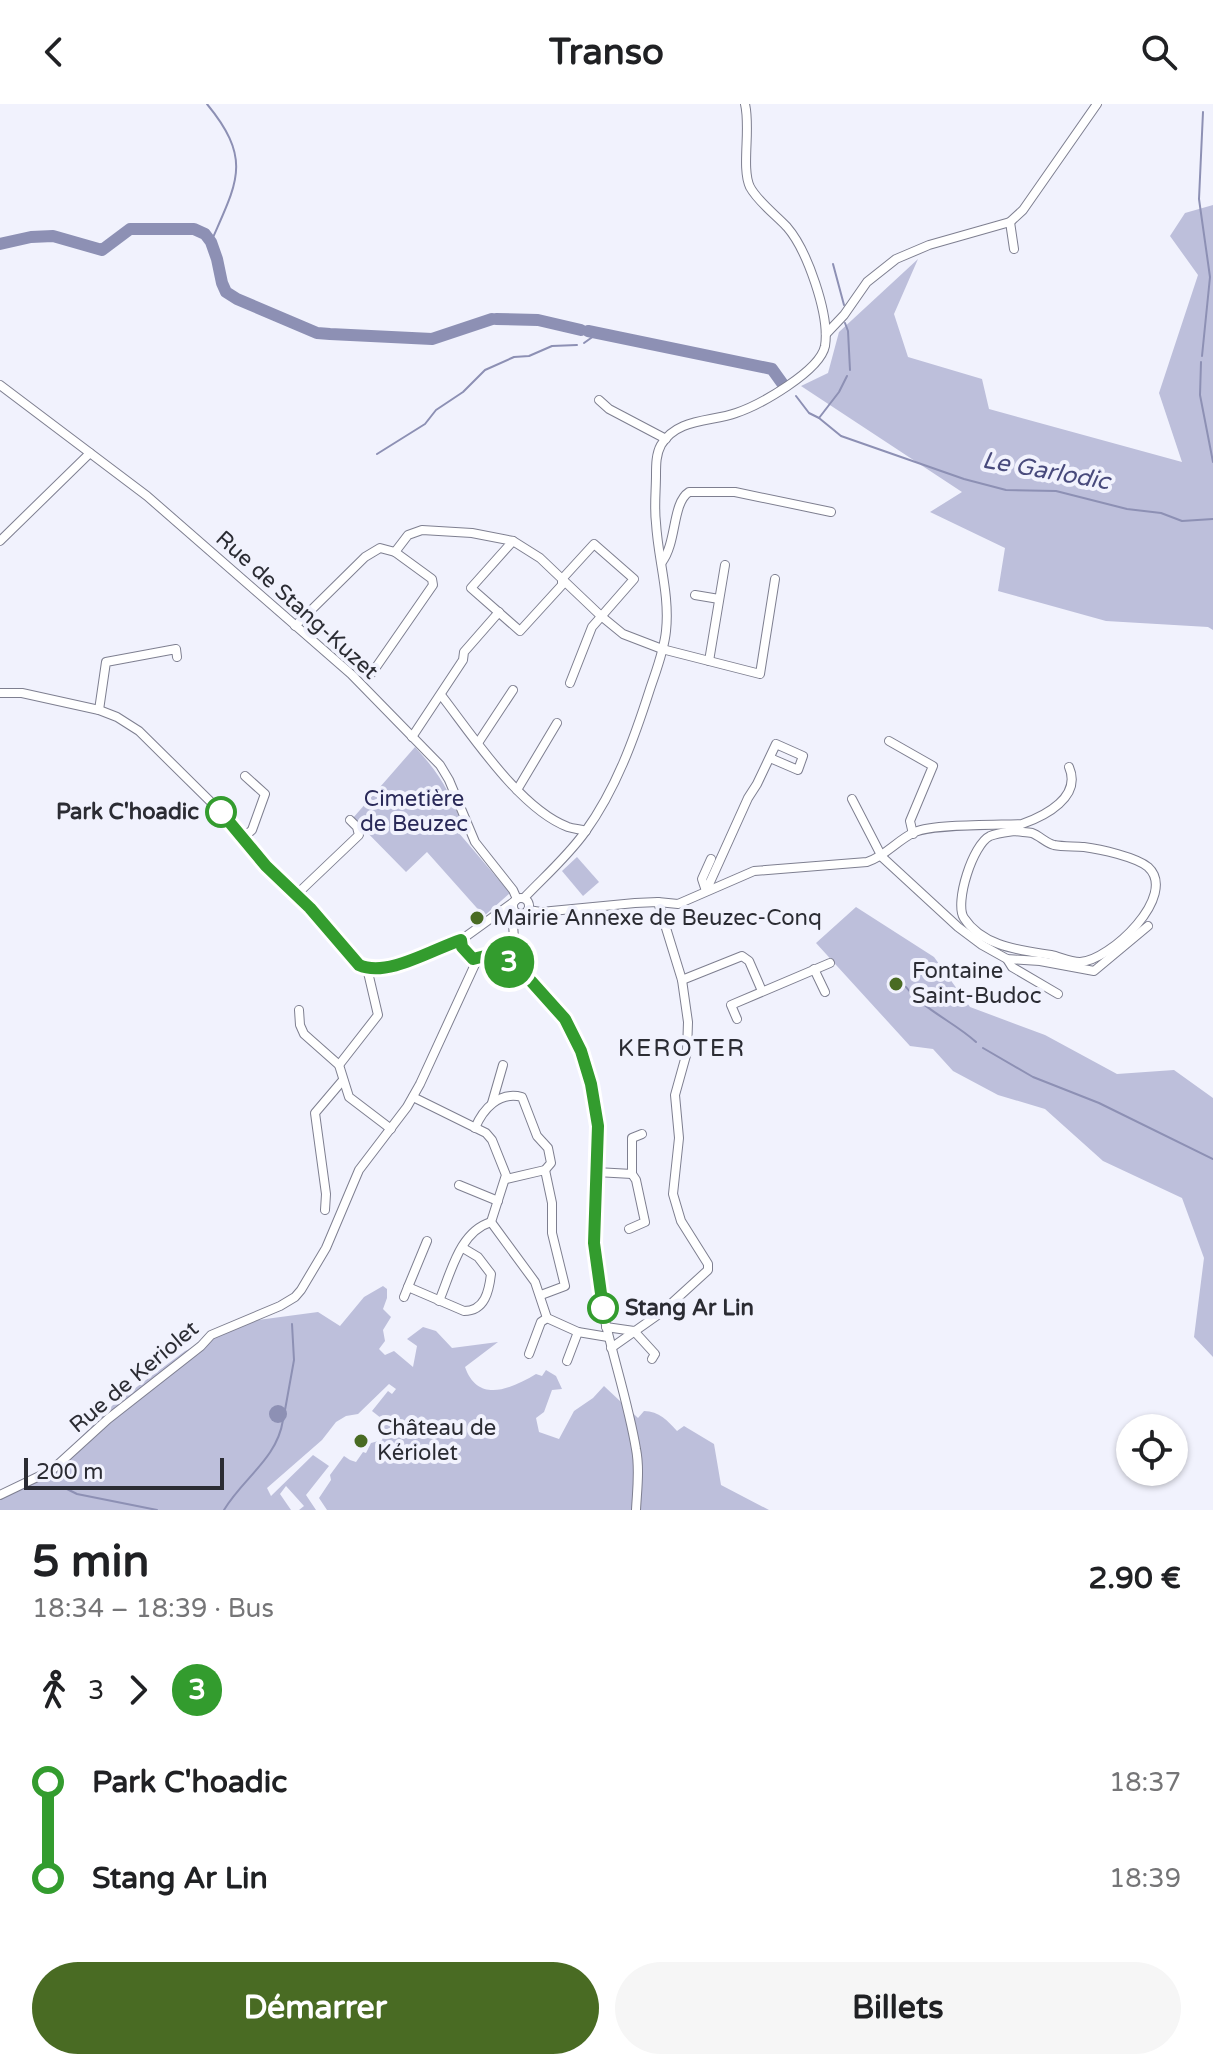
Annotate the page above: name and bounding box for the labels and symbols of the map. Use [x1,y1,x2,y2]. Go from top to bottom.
water label: Le Garlodic [980,446,1114,497]
street label: Rue de Stang-Kuzet [211,525,383,685]
park label: Cimetière de Beuzec [360,786,468,837]
marker: Park C'hoadic [206,797,236,827]
place label: Park C'hoadic [56,799,199,825]
place label: Mairie Annexe de Beuzec-Conq [493,905,822,931]
marker: Mairie Annexe de Beuzec-Conq [468,909,486,927]
line badge: 3 [483,936,535,988]
place label: Fontaine Saint-Budoc [912,958,1041,1009]
marker: Fontaine Saint-Budoc [887,975,905,993]
district label: KEROTER [618,1034,746,1063]
marker: Stang Ar Lin [588,1293,618,1323]
place label: Stang Ar Lin [625,1295,754,1321]
street label: Rue de Keriolet [64,1316,204,1438]
place label: Château de Kériolet [377,1415,496,1466]
marker: Château de Kériolet [352,1432,370,1450]
scale bar [24,1454,224,1490]

